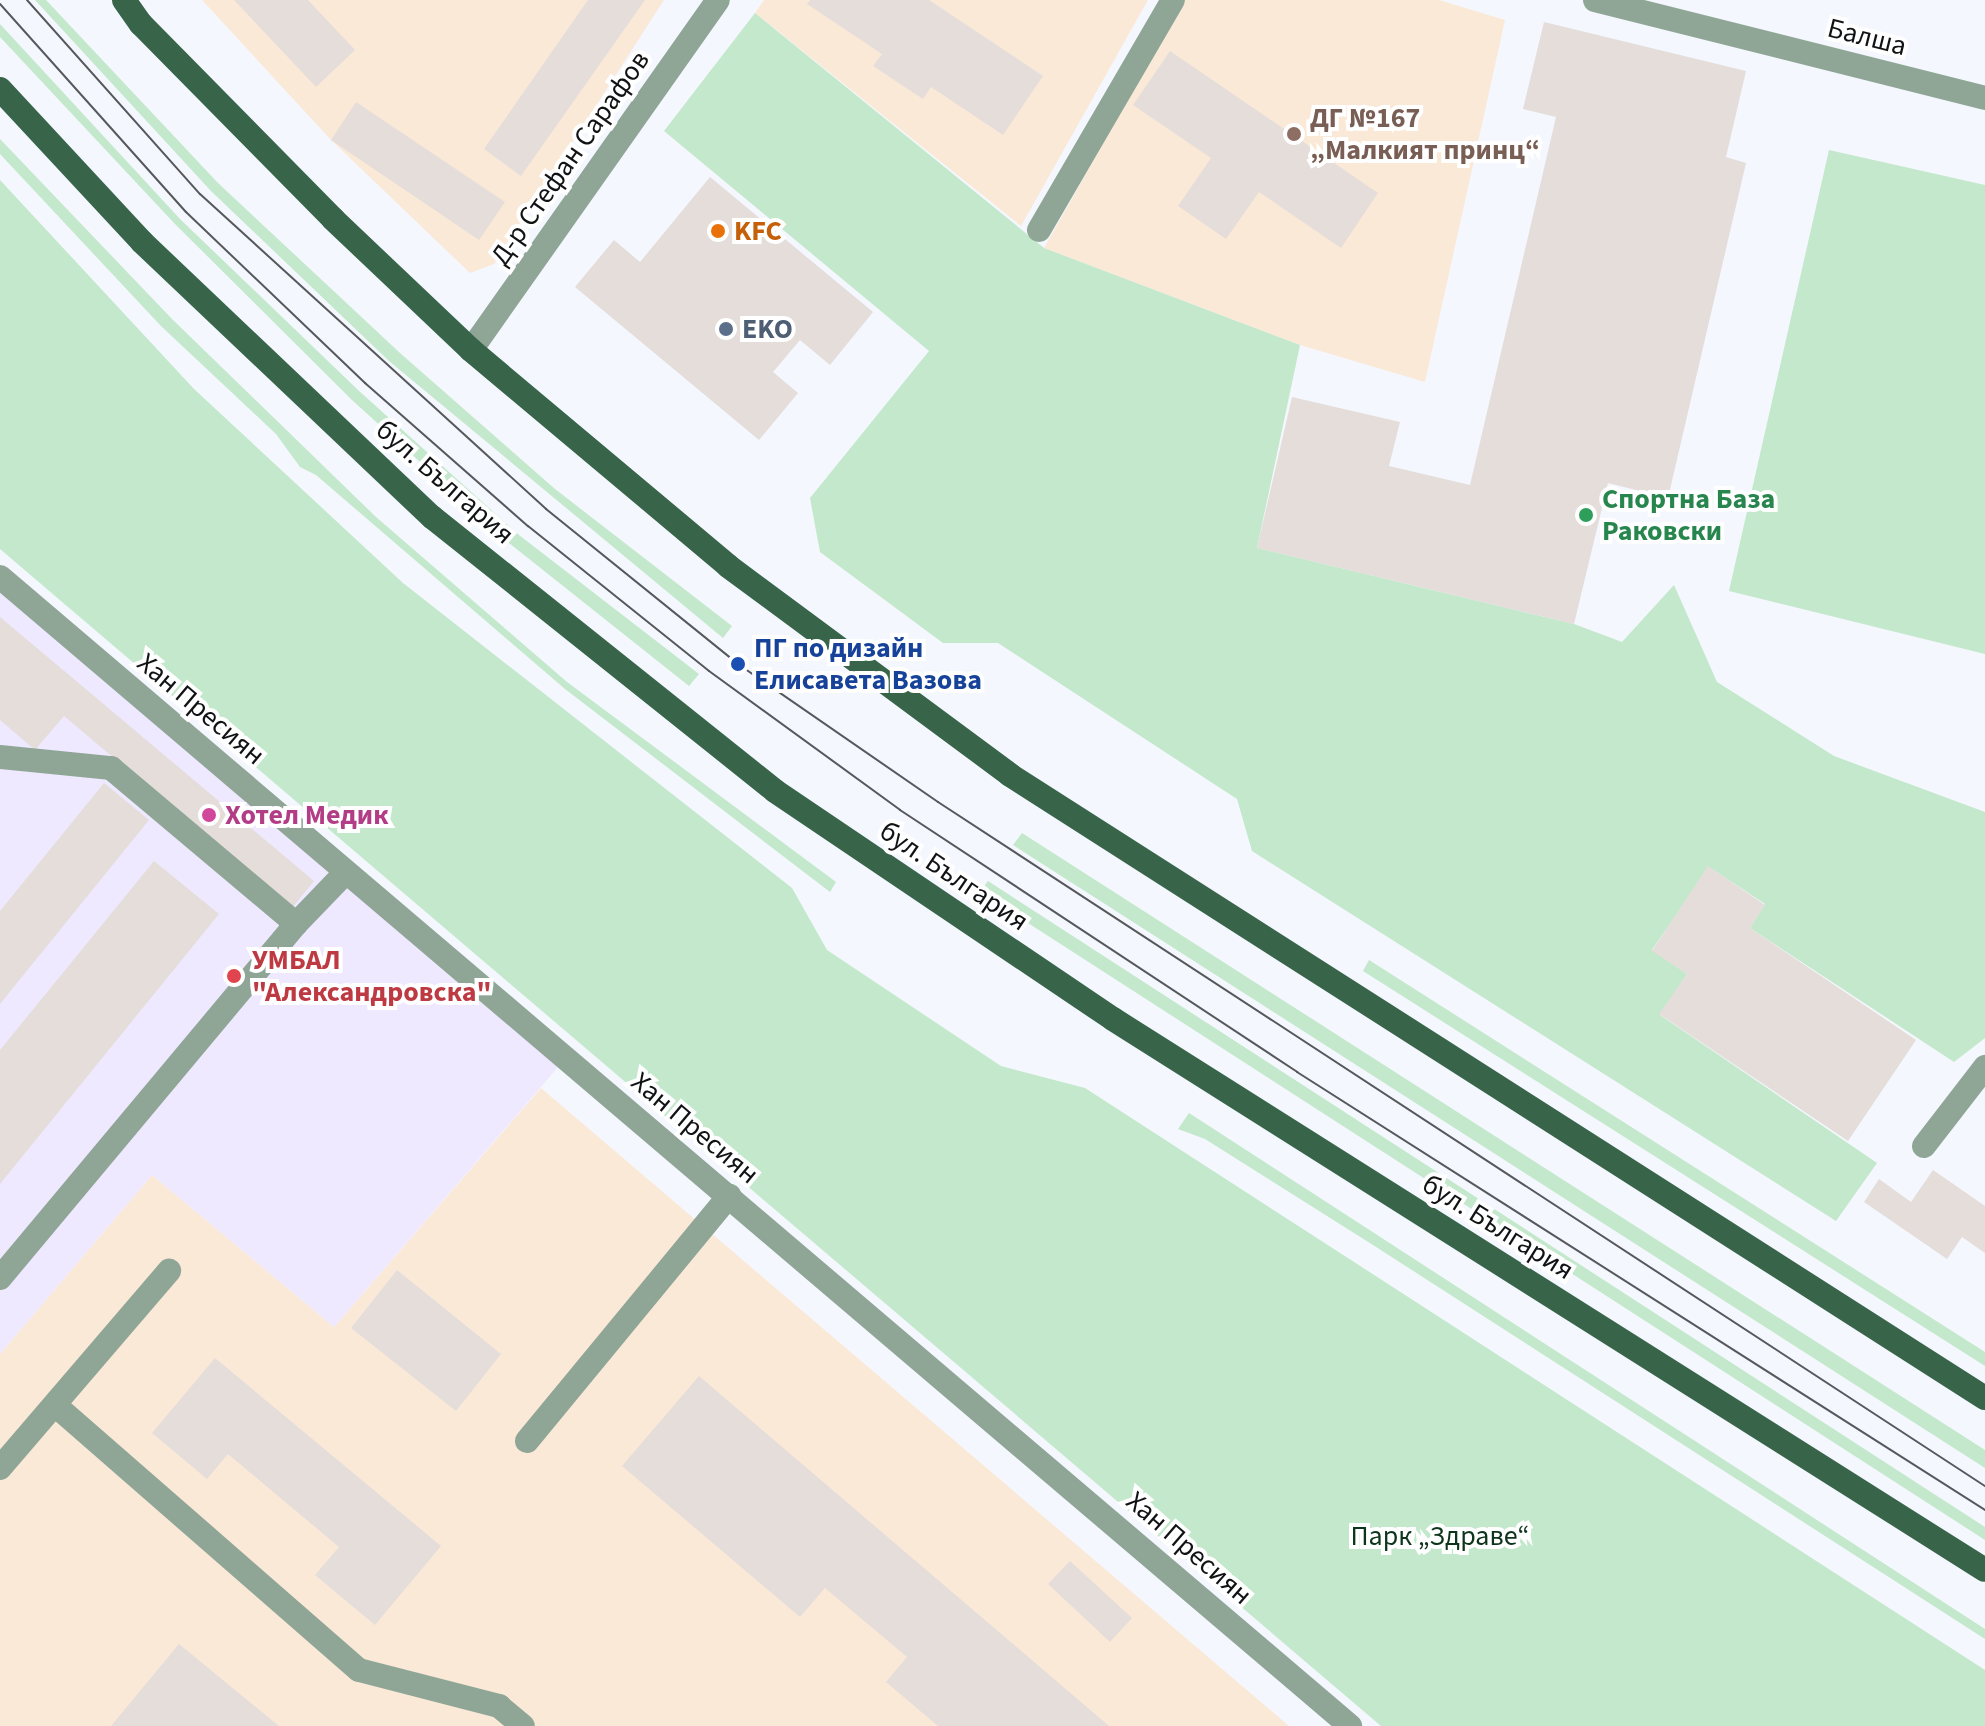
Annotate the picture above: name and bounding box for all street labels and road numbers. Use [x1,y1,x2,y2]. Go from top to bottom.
street label: Балша [1824,11,1910,63]
street label: Д-р Стефан Сарафов [483,44,657,272]
street label: бул. България [369,413,521,551]
street label: Хан Пресиян [131,646,271,772]
street label: бул. България [873,814,1035,938]
street label: Хан Пресиян [625,1065,765,1191]
street label: бул. България [1416,1167,1580,1287]
street label: Хан Пресиян [1119,1484,1259,1612]

